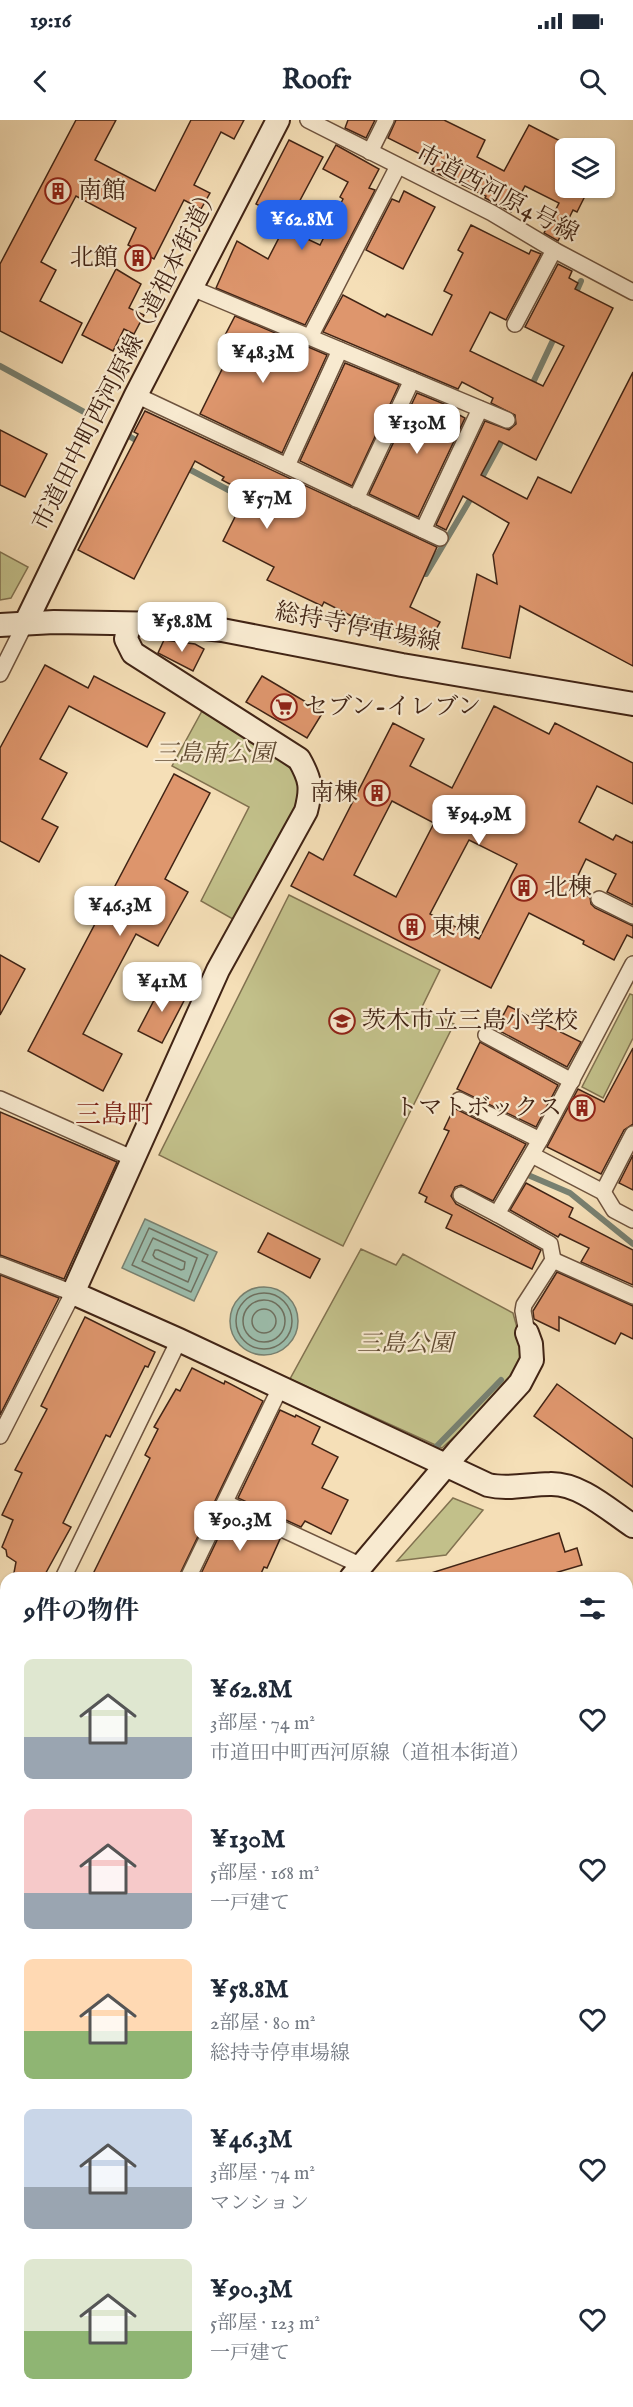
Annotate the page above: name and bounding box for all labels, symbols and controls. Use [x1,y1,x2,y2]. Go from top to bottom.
text: 19:16 [30,7,71,35]
text: Roofr [282,64,351,98]
icon: back [24,65,57,98]
icon: search [576,65,609,98]
street label: 市道西河原4号線 [410,138,584,250]
map controls [555,138,615,198]
button: layers [555,138,615,198]
building icon: 南館 [43,176,73,206]
place label: 南館 [78,176,126,207]
street label: 市道田中町西河原線（道祖本街道） [26,180,228,536]
pin: ¥62.8M [253,200,351,251]
text: ¥62.8M [270,207,334,232]
place label: 北館 [70,243,118,274]
building icon: 北館 [123,243,153,273]
pin: ¥48.3M [214,333,312,384]
text: ¥48.3M [232,340,294,365]
pin: ¥130M [375,404,459,455]
text: ¥130M [388,411,446,436]
pin: ¥57M [231,479,303,530]
text: ¥57M [242,486,292,511]
street label: 総持寺停車場線 [273,597,443,659]
pin: ¥58.8M [133,602,231,653]
text: ¥58.8M [152,609,212,634]
supermarket icon: セブン-イレブン [269,692,299,722]
place label: セブン-イレブン [304,692,481,723]
park label: 三島南公園 [154,739,278,770]
place label: 南棟 [310,778,358,809]
building icon: 南棟 [362,778,392,808]
pin: ¥94.9M [430,795,528,846]
text: ¥94.9M [446,802,512,827]
building icon: 北棟 [509,873,539,903]
place label: 北棟 [544,873,592,904]
pin: ¥46.3M [71,886,169,937]
text: ¥46.3M [88,893,152,918]
building icon: 東棟 [397,912,427,942]
place label: 東棟 [432,912,480,943]
pin: ¥41M [126,962,198,1013]
text: ¥41M [137,969,187,994]
school or university icon: 茨木市立三島小学校 [327,1006,357,1036]
place label: 茨木市立三島小学校 [362,1006,578,1037]
place label: トマトボックス [394,1093,562,1124]
building icon: トマトボックス [567,1093,597,1123]
district label: 三島町 [75,1099,153,1132]
park label: 三島公園 [357,1329,457,1360]
pin: ¥90.3M [191,1501,289,1552]
text: ¥90.3M [208,1508,272,1533]
icon: filters [576,1592,609,1625]
text: 9件の物件 [24,1595,139,1628]
text: ¥62.8M [210,1673,292,1706]
icon: home [72,1683,144,1755]
icon: heart [576,1703,609,1736]
text: 3部屋 · 74 m² [210,1711,315,1736]
text: 市道田中町西河原線（道祖本街道） [210,1741,530,1766]
text: ¥130M [210,1823,286,1856]
icon: home [72,1833,144,1905]
icon: heart [576,1853,609,1886]
text: 5部屋 · 168 m² [210,1861,320,1886]
text: 一戸建て [210,1891,290,1916]
text: ¥58.8M [210,1973,289,2006]
icon: home [72,1983,144,2055]
icon: heart [576,2003,609,2036]
text: 2部屋 · 80 m² [210,2011,316,2036]
text: 総持寺停車場線 [210,2041,350,2066]
text: ¥46.3M [210,2123,292,2156]
icon: home [72,2133,144,2205]
icon: heart [576,2153,609,2186]
text: 3部屋 · 74 m² [210,2161,315,2186]
text: マンション [210,2191,309,2216]
text: ¥90.3M [210,2273,293,2306]
icon: home [72,2283,144,2355]
icon: heart [576,2303,609,2336]
text: 5部屋 · 123 m² [210,2311,320,2336]
text: 一戸建て [210,2341,290,2366]

